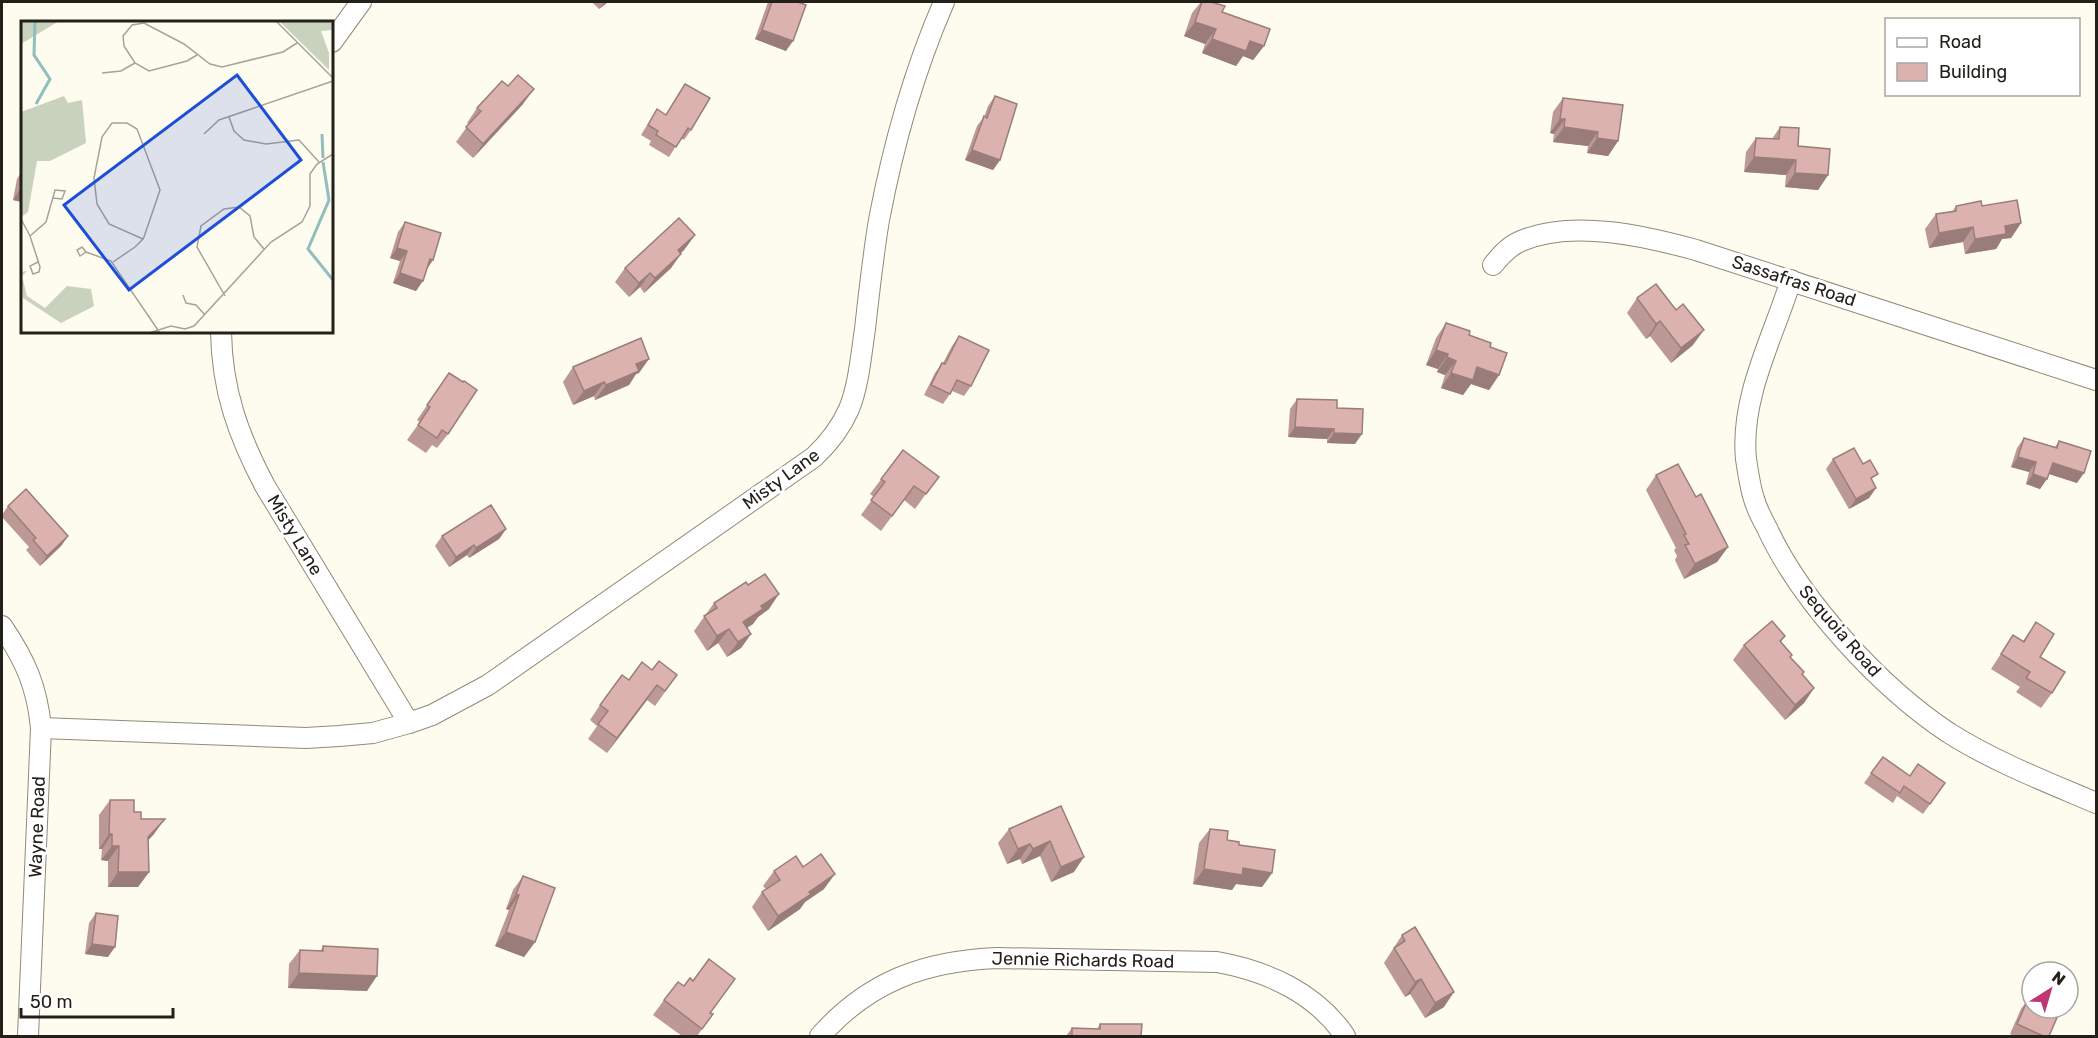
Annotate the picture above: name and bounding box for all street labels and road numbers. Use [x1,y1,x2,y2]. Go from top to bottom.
street label: Sassafras Road [1729,251,1859,311]
street label: Misty Lane [738,444,824,514]
street label: Misty Lane [262,491,328,579]
street label: Sequoia Road [1794,581,1886,681]
street label: Wayne Road [24,776,50,878]
street label: Jennie Richards Road [991,947,1175,973]

